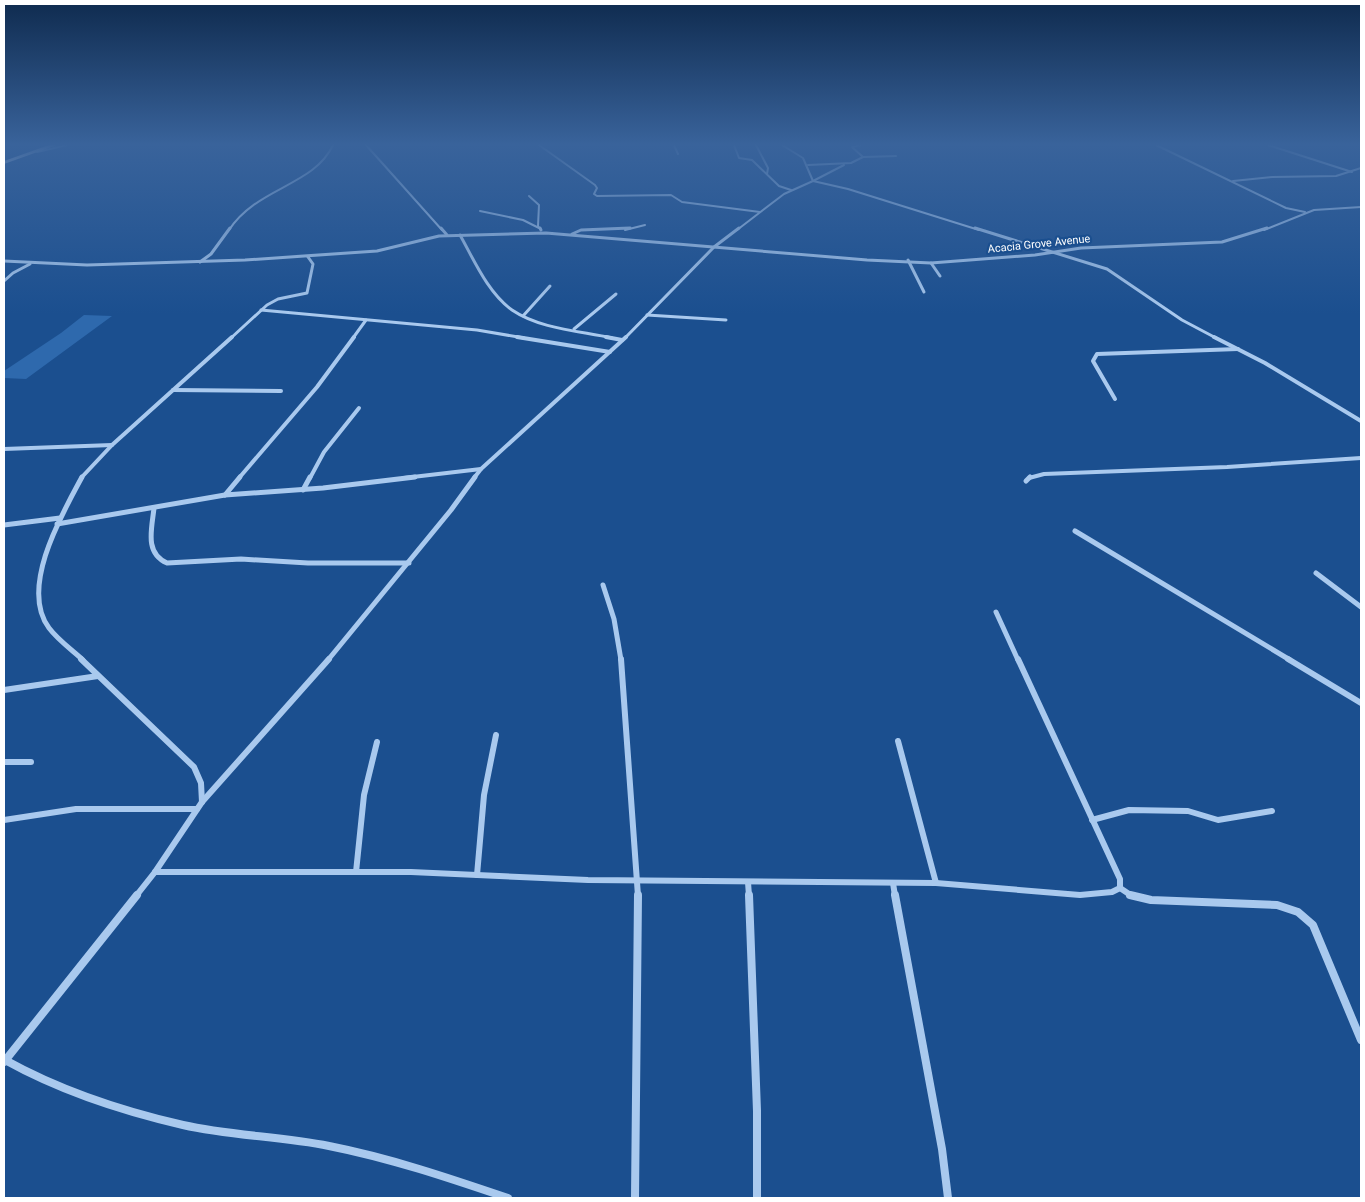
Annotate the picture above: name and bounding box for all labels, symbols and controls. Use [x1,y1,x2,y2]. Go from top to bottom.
street label: Acacia Grove Avenue [987,232,1091,256]

